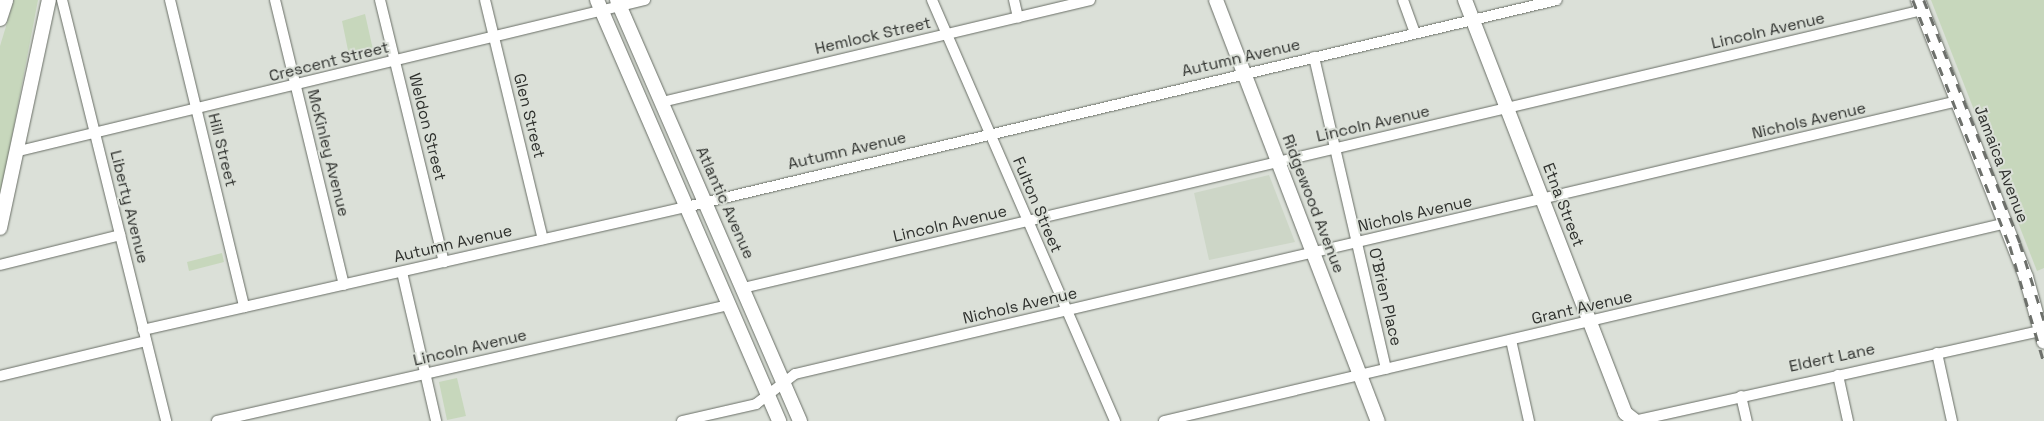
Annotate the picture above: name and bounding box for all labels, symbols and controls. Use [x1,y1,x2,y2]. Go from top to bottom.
street label: Lincoln Avenue [1709,9,1827,53]
street label: Hemlock Street [813,13,933,59]
street label: Autumn Avenue [1180,35,1302,81]
street label: Crescent Street [267,38,391,86]
street label: Weldon Street [404,71,450,183]
street label: Glen Street [509,72,549,160]
street label: McKinley Avenue [303,87,353,219]
street label: Nichols Avenue [1750,99,1868,143]
street label: Lincoln Avenue [1314,102,1432,146]
street label: Jamaica Avenue [1970,102,2032,226]
street label: Hill Street [204,111,240,189]
street label: Autumn Avenue [786,128,908,174]
street label: Ridgewood Avenue [1278,132,1348,276]
street label: Atlantic Avenue [692,144,758,262]
street label: Liberty Avenue [106,148,152,266]
street label: Fulton Street [1008,154,1066,256]
street label: Etna Street [1538,160,1588,250]
street label: Nichols Avenue [1356,192,1474,236]
street label: Lincoln Avenue [891,202,1009,246]
street label: Autumn Avenue [392,221,514,267]
street label: O'Brien Place [1364,246,1406,348]
street label: Nichols Avenue [961,284,1079,328]
street label: Grant Avenue [1530,287,1634,329]
street label: Lincoln Avenue [411,326,529,370]
street label: Eldert Lane [1787,340,1877,376]

